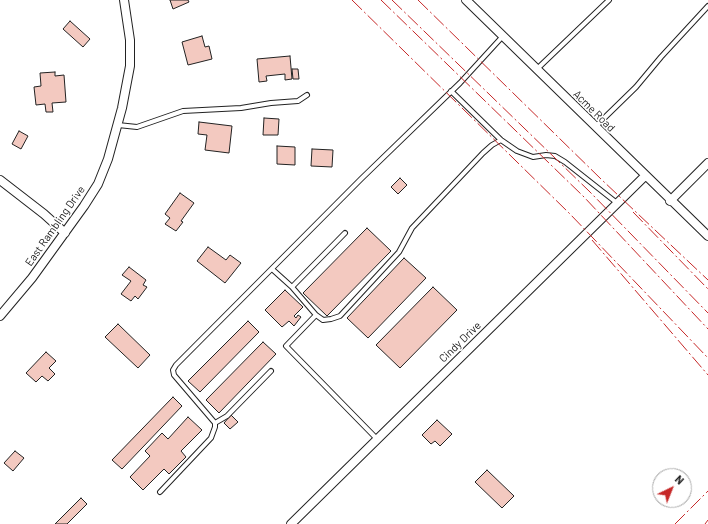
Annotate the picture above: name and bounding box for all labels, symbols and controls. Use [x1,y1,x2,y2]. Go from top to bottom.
street label: Acme Road [570,87,618,135]
street label: East Rambling Drive [22,183,88,269]
street label: Cindy Drive [436,319,484,365]
north arrow [652,468,692,508]
text: N [673,472,687,487]

